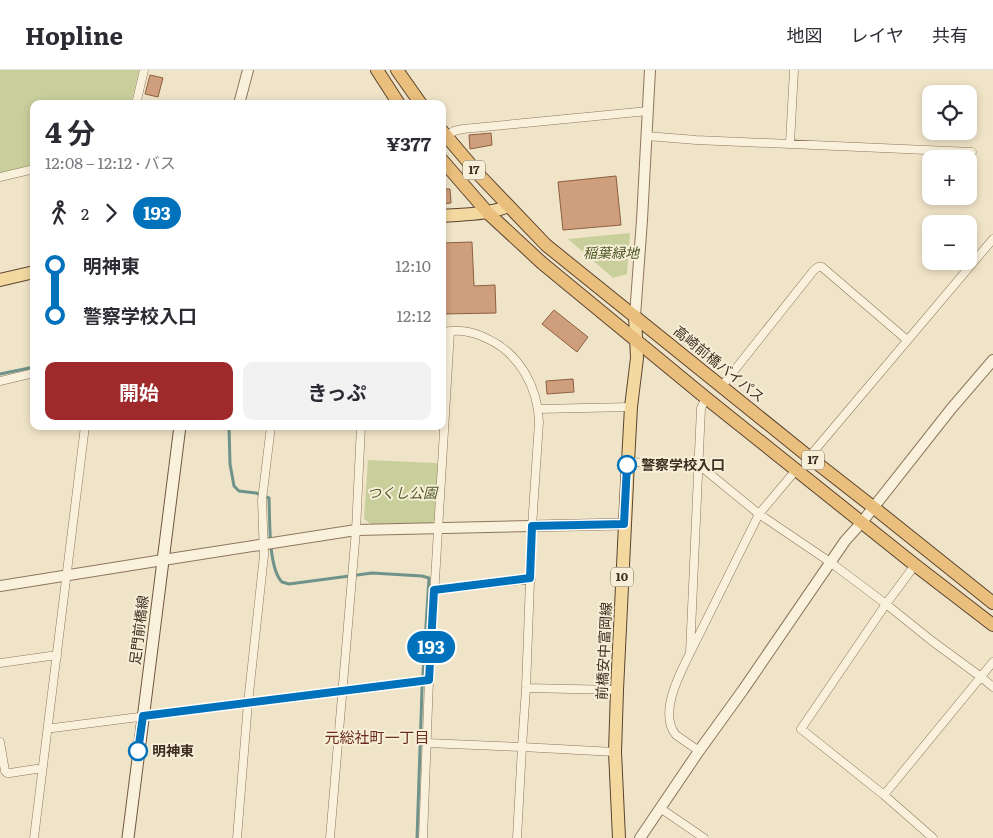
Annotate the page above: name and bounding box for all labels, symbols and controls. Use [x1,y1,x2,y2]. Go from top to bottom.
text: Hopline [25,17,123,52]
text: 地図 [787,21,823,48]
text: レイヤ [851,21,904,48]
text: 共有 [932,21,968,48]
map controls [922,85,977,270]
button: locate [922,85,977,140]
text: 4 分 [45,110,95,152]
text: ¥377 [386,129,431,157]
text: 12:08 – 12:12 · バス [45,150,176,174]
button: + [922,150,977,205]
road number: 17 [463,160,485,180]
icon: walk [45,199,73,227]
icon: forward [97,199,125,227]
text: 193 [143,199,171,226]
text: 2 [81,201,89,225]
button: − [922,215,977,270]
park label: 稲葉緑地 [583,242,641,262]
text: 明神東 [83,251,140,279]
text: 12:10 [395,253,431,277]
text: 警察学校入口 [83,301,197,329]
text: 12:12 [396,303,431,327]
street label: 高崎前橋バイパス [670,320,769,406]
button: 開始 [45,362,233,420]
button: きっぷ [243,362,431,420]
road number: 17 [802,450,824,470]
place label: 警察学校入口 [641,454,725,474]
marker: 警察学校入口 [617,455,637,475]
park label: つくし公園 [367,482,439,502]
road number: 10 [611,568,633,586]
street label: 足門前橋線 [124,594,152,666]
street label: 前橋安中富岡線 [590,601,616,700]
line badge: 193 [402,631,460,663]
text: 193 [417,633,445,660]
district label: 元総社町一丁目 [324,725,430,748]
place label: 明神東 [152,740,194,760]
marker: 明神東 [128,741,148,761]

